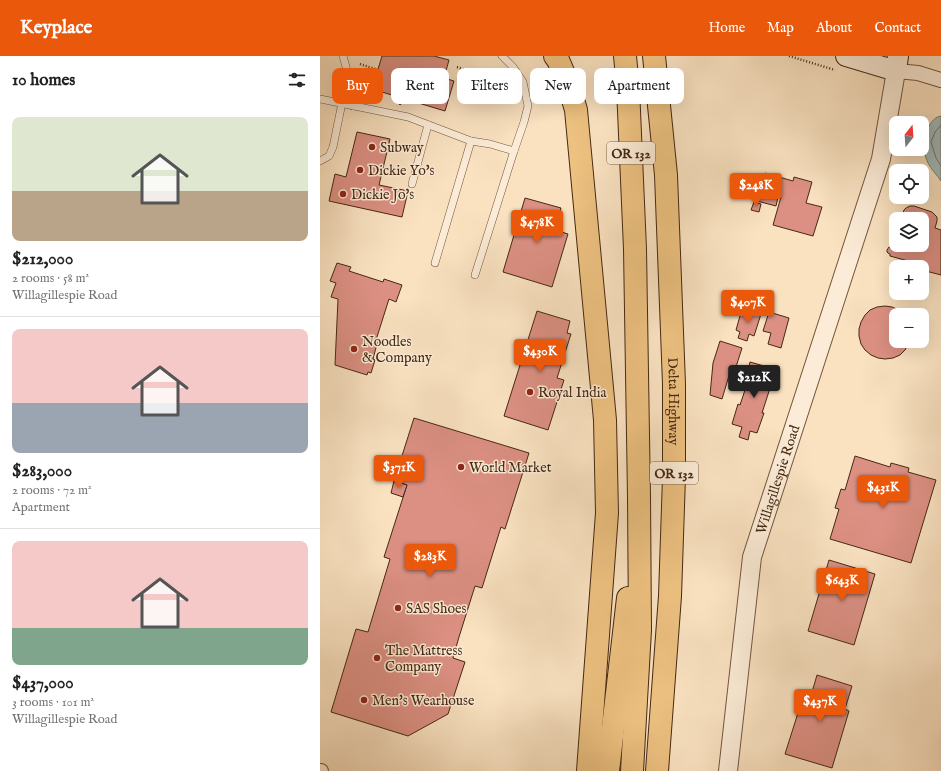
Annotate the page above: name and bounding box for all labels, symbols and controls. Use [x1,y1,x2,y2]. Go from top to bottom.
text: Keyplace [20,16,92,40]
text: Home [709,19,745,37]
text: Map [767,19,794,37]
text: About [816,19,852,37]
text: Contact [874,19,921,37]
chip: Buy [332,68,383,104]
chip: Rent [391,68,449,104]
chip: Filters [457,68,522,104]
chip: New [530,68,586,104]
chip: Apartment [594,68,684,104]
icon: filters [286,69,308,91]
text: 10 homes [12,70,75,91]
north arrow [889,116,929,156]
map controls [889,116,929,348]
place label: Subway [380,139,424,157]
marker: Subway [367,142,377,152]
road number: OR 132 [607,142,655,164]
icon: home [124,143,196,215]
place label: Dickie Yo's [368,162,435,180]
button: locate [889,164,929,204]
marker: Dickie Yo's [355,165,365,175]
pin: $248K [728,173,784,207]
text: $248K [739,177,773,194]
place label: Dickie Jo's [351,186,414,204]
marker: Dickie Jo's [338,189,348,199]
pin: $478K [509,210,565,244]
button: layers [889,212,929,252]
text: $478K [520,214,554,231]
text: $212,000 [12,249,73,270]
button: + [889,260,929,300]
text: 2 rooms · 58 m² [12,270,89,287]
text: Willagillespie Road [12,287,117,304]
pin: $407K [720,290,776,324]
text: $407K [730,294,766,311]
button: − [889,308,929,348]
place label: Noodles & Company [362,333,432,367]
pin: $430K [512,339,568,373]
text: $430K [523,343,557,360]
marker: Noodles & Company [349,344,359,354]
icon: home [124,355,196,427]
street label: Delta Highway [663,357,682,445]
pin: $212K [726,365,782,399]
text: $212K [737,369,771,386]
place label: Royal India [538,384,607,402]
marker: Royal India [525,387,535,397]
street label: Willagillespie Road [752,422,804,536]
pin: $371K [371,455,427,489]
text: $371K [383,459,415,476]
place label: World Market [469,459,552,477]
text: $283,000 [12,461,72,482]
marker: World Market [456,462,466,472]
road number: OR 132 [650,462,698,484]
pin: $431K [855,475,911,509]
text: $431K [867,479,899,496]
text: 2 rooms · 72 m² [12,482,92,499]
text: Apartment [12,499,70,516]
pin: $283K [402,544,458,578]
text: $283K [414,548,446,565]
icon: home [124,567,196,639]
pin: $643K [814,568,870,602]
text: $643K [825,572,859,589]
place label: SAS Shoes [406,600,466,618]
marker: SAS Shoes [393,603,403,613]
place label: The Mattress Company [385,642,462,676]
marker: The Mattress Company [372,653,382,663]
text: $437,000 [12,673,74,694]
pin: $437K [792,689,848,723]
place label: Men's Wearhouse [372,692,475,710]
text: $437K [803,693,837,710]
text: 3 rooms · 101 m² [12,694,94,711]
marker: Men's Wearhouse [359,695,369,705]
text: Willagillespie Road [12,711,117,728]

